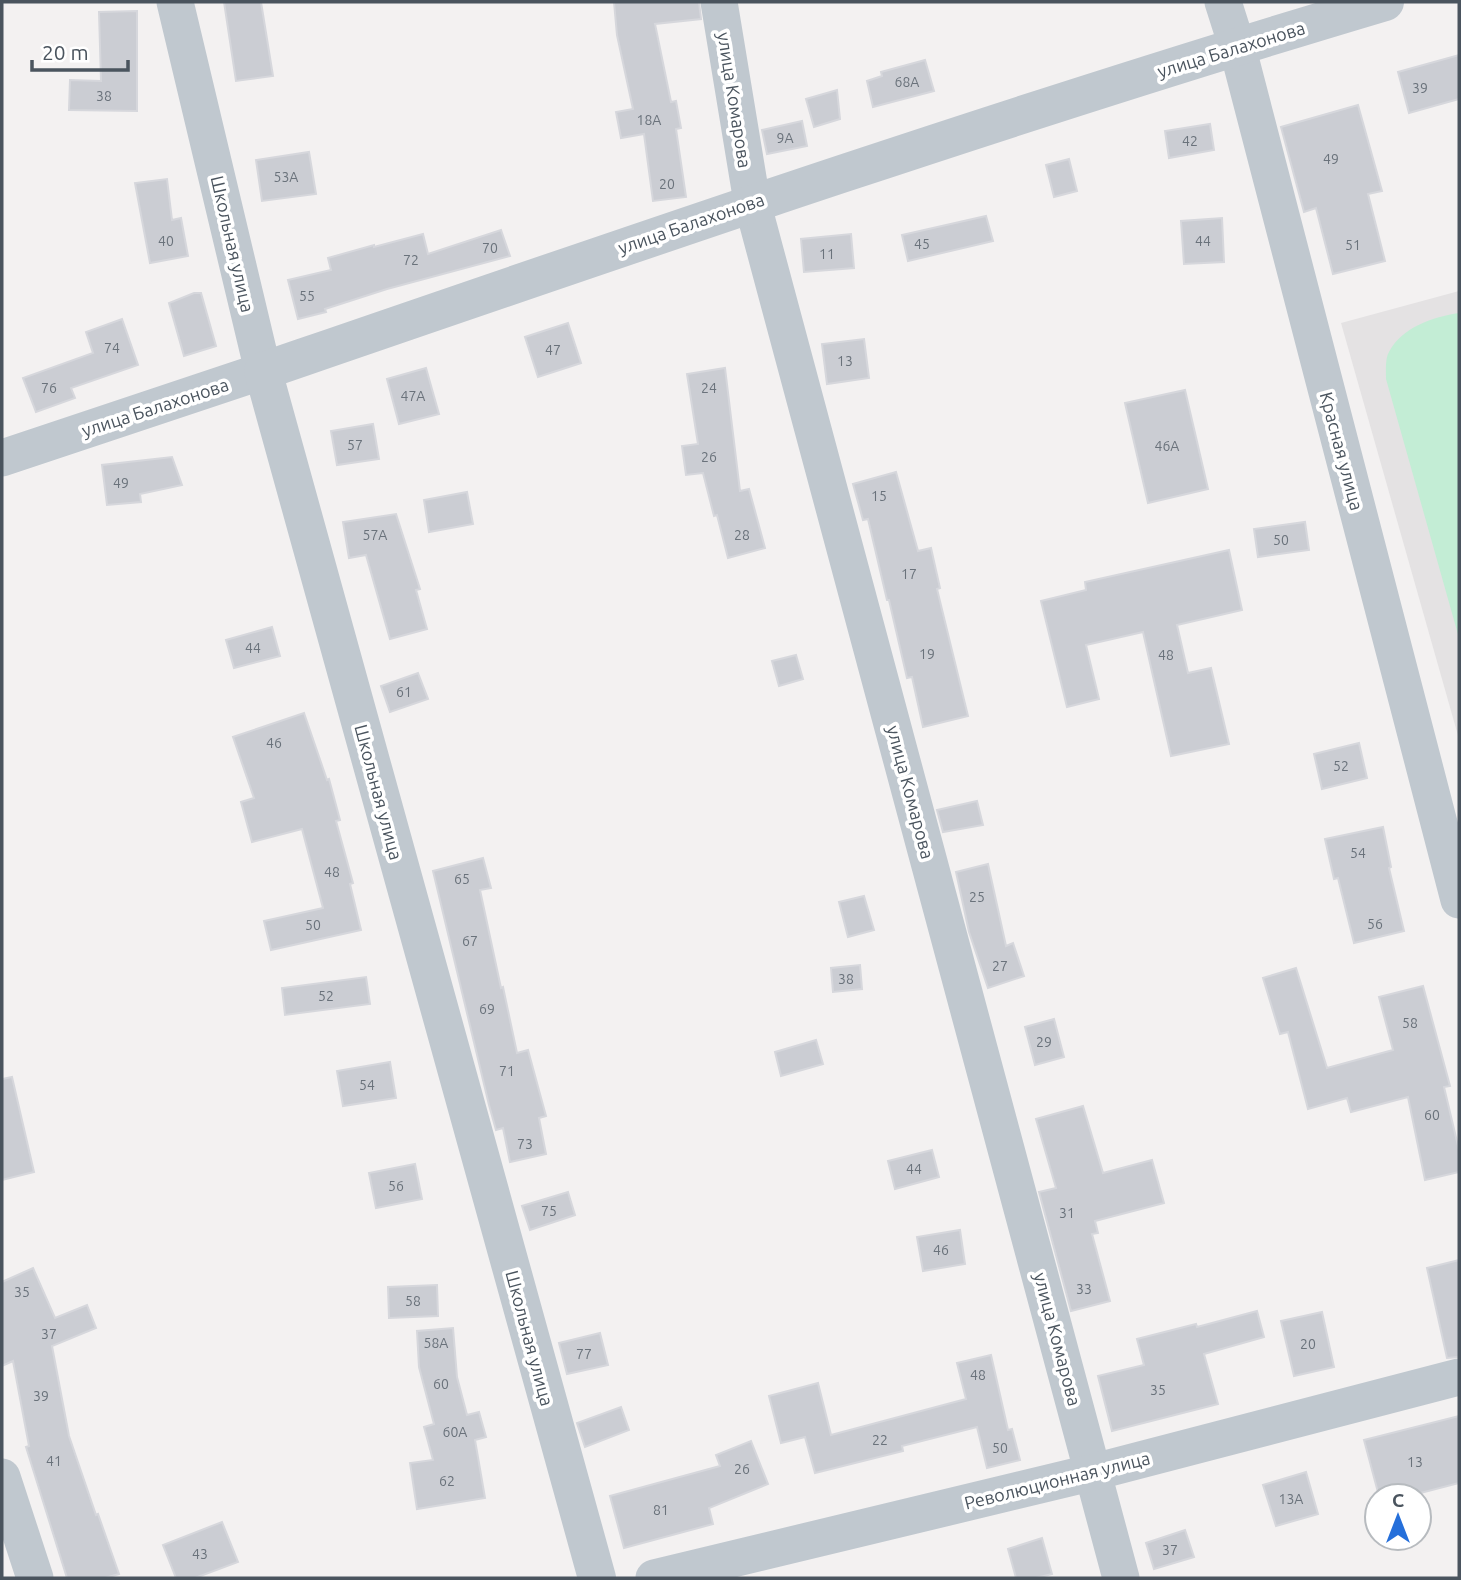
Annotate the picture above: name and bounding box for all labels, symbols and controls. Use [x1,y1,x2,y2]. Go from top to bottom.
street label: улица Балахонова [1155,17,1307,81]
scale bar [32,28,128,72]
street label: улица Комарова [714,31,756,169]
text: 20 m [42,40,89,64]
house number: 68А [895,74,919,90]
house number: 39 [1412,80,1428,96]
house number: 38 [96,88,112,104]
house number: 18А [637,112,661,128]
house number: 9А [777,130,794,146]
house number: 42 [1182,133,1198,149]
house number: 49 [1323,151,1339,167]
house number: 53А [274,169,298,185]
street label: Школьная улица [208,174,258,314]
house number: 20 [659,176,675,192]
street label: улица Балахонова [615,189,767,257]
house number: 40 [158,233,174,249]
house number: 44 [1195,233,1211,249]
house number: 45 [914,236,930,252]
house number: 51 [1345,237,1361,253]
house number: 70 [482,240,498,256]
house number: 11 [819,246,835,262]
house number: 72 [403,252,419,268]
house number: 55 [299,288,315,304]
house number: 74 [104,340,120,356]
house number: 47 [545,342,561,358]
house number: 13 [837,353,853,369]
street label: улица Балахонова [79,374,231,440]
house number: 76 [41,380,57,396]
house number: 24 [701,380,717,396]
house number: 47А [401,388,425,404]
street label: Красная улица [1317,390,1367,512]
house number: 57 [347,437,363,453]
house number: 46А [1155,438,1179,454]
house number: 26 [701,449,717,465]
house number: 49 [113,475,129,491]
house number: 15 [871,488,887,504]
house number: 57А [363,527,387,543]
house number: 28 [734,527,750,543]
house number: 50 [1273,532,1289,548]
house number: 17 [901,566,917,582]
house number: 44 [245,640,261,656]
house number: 19 [919,646,935,662]
house number: 48 [1158,647,1174,663]
house number: 61 [396,684,412,700]
street label: Школьная улица [351,722,407,862]
street label: улица Комарова [884,723,938,861]
house number: 46 [266,735,282,751]
house number: 52 [1333,758,1349,774]
house number: 54 [1350,845,1366,861]
house number: 48 [324,864,340,880]
house number: 65 [454,871,470,887]
house number: 25 [969,889,985,905]
house number: 56 [1367,916,1383,932]
house number: 50 [305,917,321,933]
house number: 67 [462,933,478,949]
house number: 27 [992,958,1008,974]
house number: 38 [838,971,854,987]
house number: 52 [318,988,334,1004]
house number: 69 [479,1001,495,1017]
house number: 58 [1402,1015,1418,1031]
house number: 29 [1036,1034,1052,1050]
house number: 71 [499,1063,515,1079]
house number: 54 [359,1077,375,1093]
house number: 60 [1424,1107,1440,1123]
house number: 73 [517,1136,533,1152]
house number: 44 [906,1161,922,1177]
house number: 56 [388,1178,404,1194]
house number: 75 [541,1203,557,1219]
house number: 31 [1059,1205,1075,1221]
house number: 46 [933,1242,949,1258]
street label: Школьная улица [502,1268,558,1408]
street label: улица Комарова [1031,1270,1085,1408]
house number: 33 [1076,1281,1092,1297]
house number: 35 [14,1284,30,1300]
house number: 58 [405,1293,421,1309]
house number: 37 [41,1326,57,1342]
house number: 58А [424,1335,448,1351]
house number: 20 [1300,1336,1316,1352]
house number: 77 [576,1346,592,1362]
house number: 48 [970,1367,986,1383]
house number: 60 [433,1376,449,1392]
house number: 35 [1150,1382,1166,1398]
house number: 39 [33,1388,49,1404]
house number: 60А [443,1424,467,1440]
house number: 22 [872,1432,888,1448]
house number: 50 [992,1440,1008,1456]
street label: Революционная улица [962,1447,1152,1513]
house number: 41 [46,1453,62,1469]
house number: 13 [1407,1454,1423,1470]
house number: 26 [734,1461,750,1477]
house number: 62 [439,1473,455,1489]
north arrow [1363,1482,1433,1552]
text: С [1392,1489,1404,1511]
house number: 13А [1279,1491,1303,1507]
house number: 81 [653,1502,669,1518]
house number: 37 [1162,1542,1178,1558]
house number: 43 [192,1546,208,1562]

